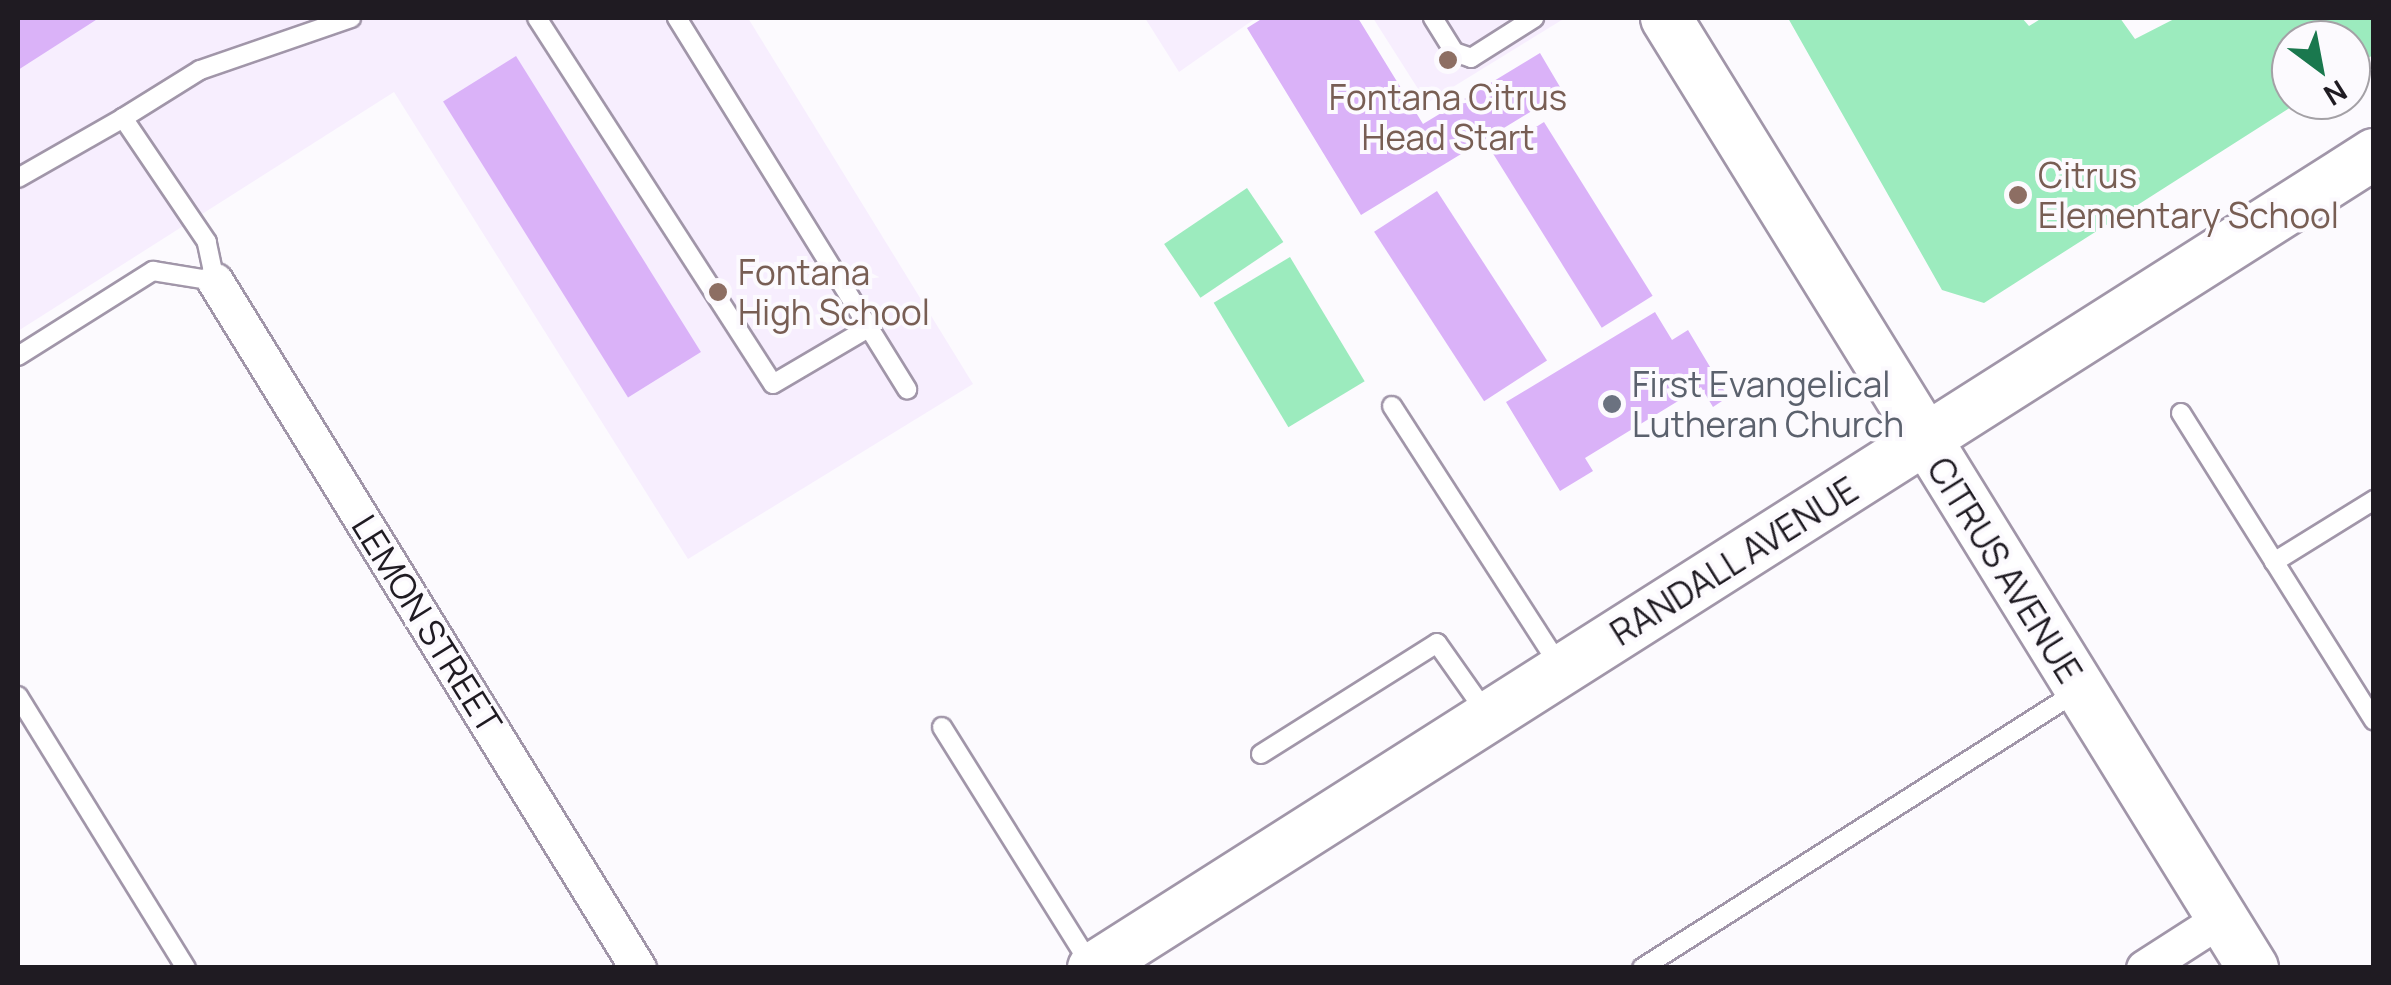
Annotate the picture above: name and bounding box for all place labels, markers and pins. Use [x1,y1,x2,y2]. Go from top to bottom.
marker: Fontana Citrus Head Start [1437,49,1459,71]
place label: Fontana Citrus Head Start [1329,76,1567,158]
place label: Citrus Elementary School [2038,154,2339,236]
marker: Citrus Elementary School [2007,184,2029,206]
place label: Fontana High School [738,251,930,333]
marker: Fontana High School [707,281,729,303]
place label: First Evangelical Lutheran Church [1632,363,1904,445]
marker: First Evangelical Lutheran Church [1601,393,1623,415]

